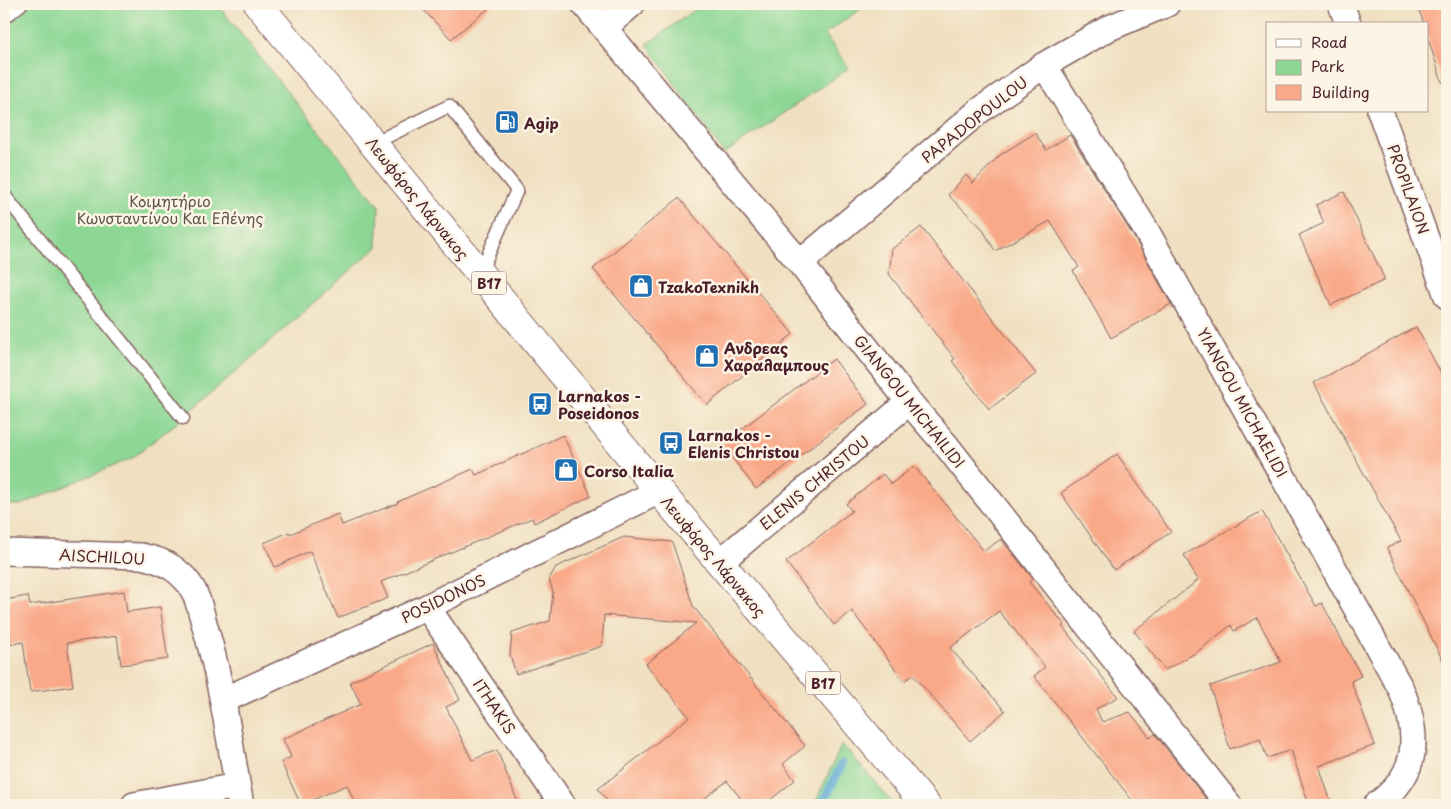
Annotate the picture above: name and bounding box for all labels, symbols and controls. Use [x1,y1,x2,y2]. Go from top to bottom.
legend [1266,22,1428,112]
text: Road [1311,30,1347,53]
text: Park [1311,54,1345,77]
street label: PAPADOPOULOU [916,70,1032,168]
text: Building [1311,80,1370,103]
fuel station icon: Agip [494,109,520,135]
place label: Agip [524,111,559,134]
street label: Λεωφόρος Λάρνακος [361,132,475,265]
street label: PROPILAION [1382,141,1436,237]
park label: Κοιμητήριο Κωνσταντίνου Και Ελένης [77,189,264,229]
road number: B17 [472,272,506,294]
shop icon: TzakoTexnikh [628,273,654,299]
place label: TzakoTexnikh [658,275,759,298]
street label: YIANGOU MICHAELIDI [1192,323,1294,481]
street label: GIANGOU MICHAILIDI [849,330,971,472]
place label: Ανδρεας Χαραλαμπους [724,336,829,376]
shop icon: Ανδρεας Χαραλαμπους [694,343,720,369]
place label: Larnakos - Poseidonos [558,384,641,424]
bus stop icon: Larnakos - Poseidonos [527,391,553,417]
place label: Larnakos - Elenis Christou [688,423,799,463]
street label: ELENIS CHRISTOU [754,429,874,535]
bus stop icon: Larnakos - Elenis Christou [658,430,684,456]
shop icon: Corso Italia [553,457,579,483]
place label: Corso Italia [584,459,674,482]
street label: Λεωφόρος Λάρνακος [656,490,772,622]
street label: AISCHILOU [58,542,146,570]
street label: POSIDONOS [397,568,489,628]
road number: B17 [806,671,840,694]
street label: ITHAKIS [468,674,522,738]

